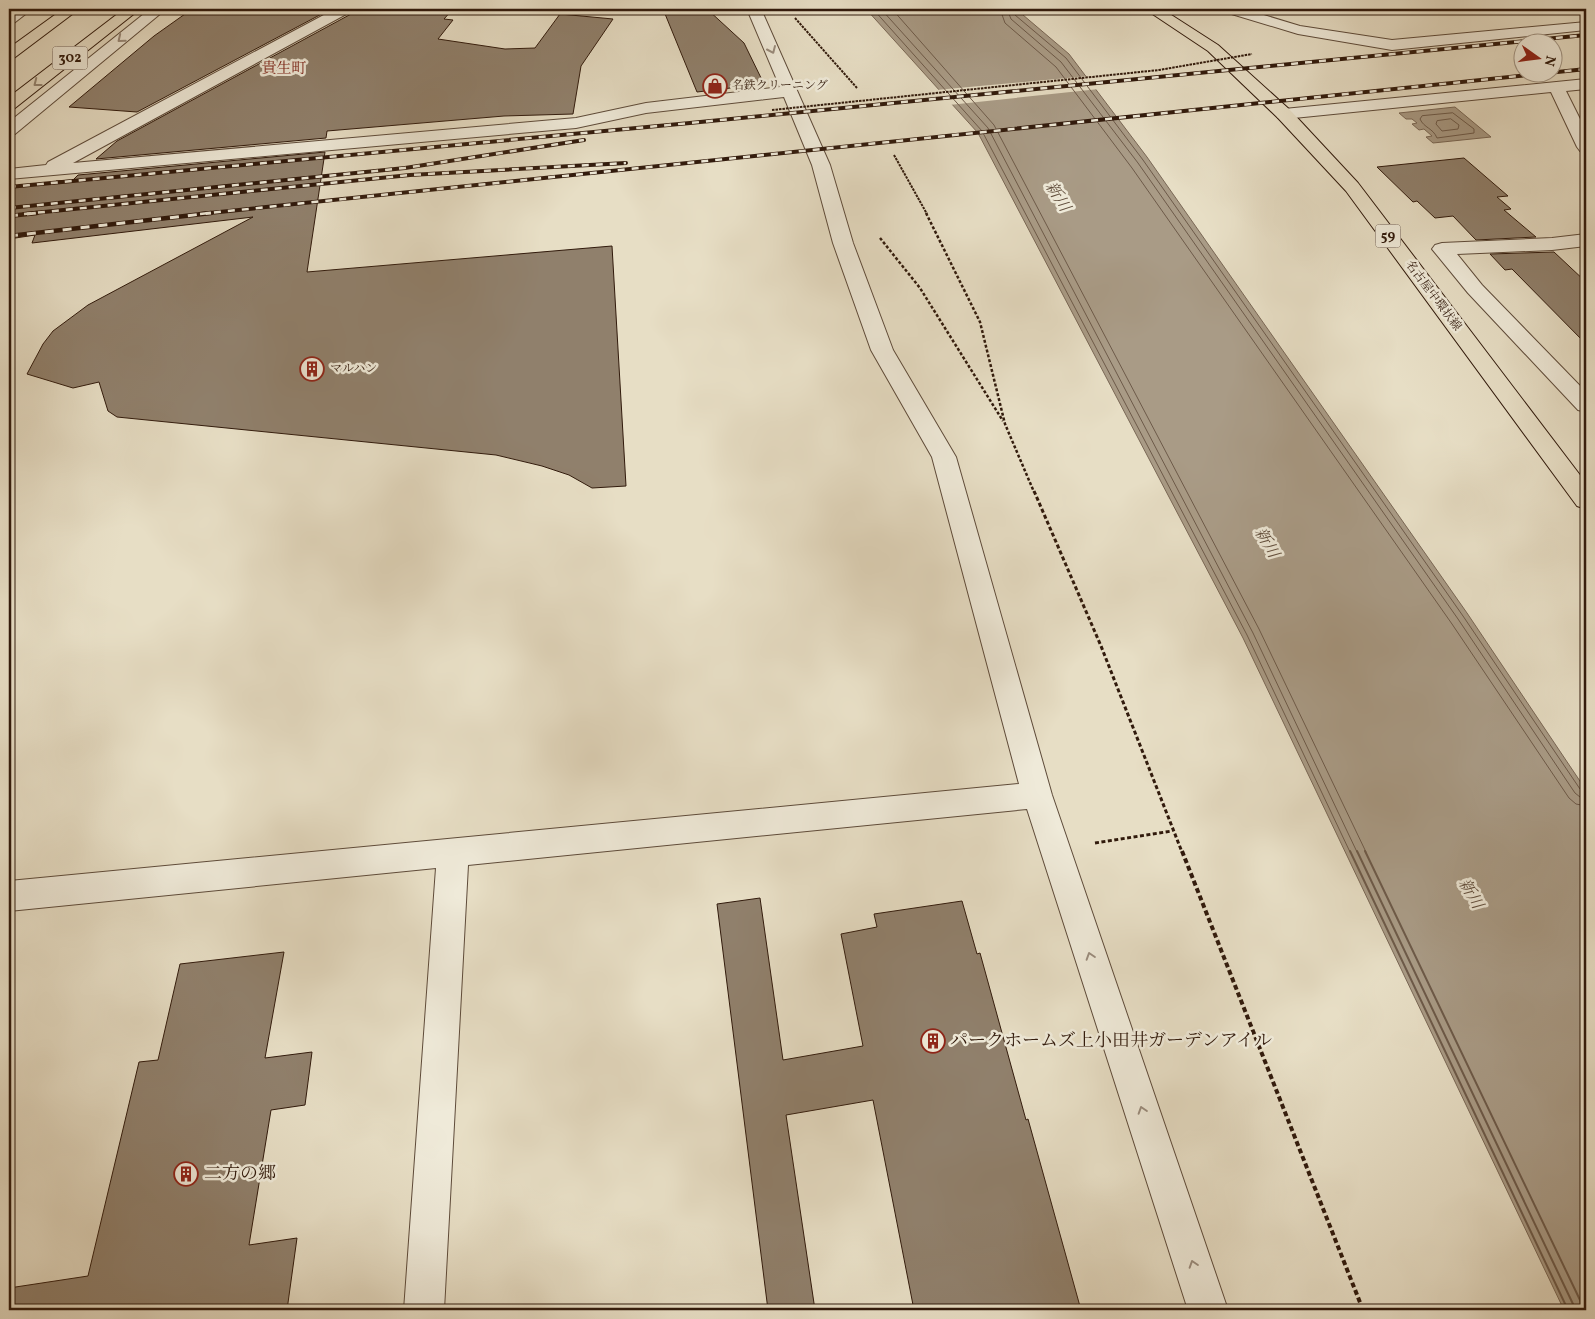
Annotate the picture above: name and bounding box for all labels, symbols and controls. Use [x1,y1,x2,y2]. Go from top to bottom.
north arrow [1512,32,1562,82]
one-way arrow [118,34,127,43]
one-way arrow [766,45,777,54]
road number: 302 [52,46,88,70]
text: N [1539,54,1560,68]
district label: 貴生町 [261,59,307,80]
shop icon: 名鉄クリーニング [702,73,728,99]
one-way arrow [33,77,43,86]
place label: 名鉄クリーニング [732,78,828,94]
water label: 新川 [1039,178,1076,218]
road number: 59 [1376,225,1400,248]
street label: 名古屋中環状線 [1401,258,1465,334]
building icon: マルハン [299,356,325,382]
place label: マルハン [330,361,377,377]
water label: 新川 [1248,524,1285,564]
water label: 新川 [1452,875,1489,915]
one-way arrow [1086,952,1096,960]
building icon: パークホームズ上小田井ガーデンアイル [920,1028,946,1054]
place label: パークホームズ上小田井ガーデンアイル [950,1029,1272,1054]
one-way arrow [1137,1106,1147,1114]
building icon: 二方の郷 [173,1161,199,1187]
place label: 二方の郷 [204,1162,276,1187]
one-way arrow [1189,1260,1199,1269]

